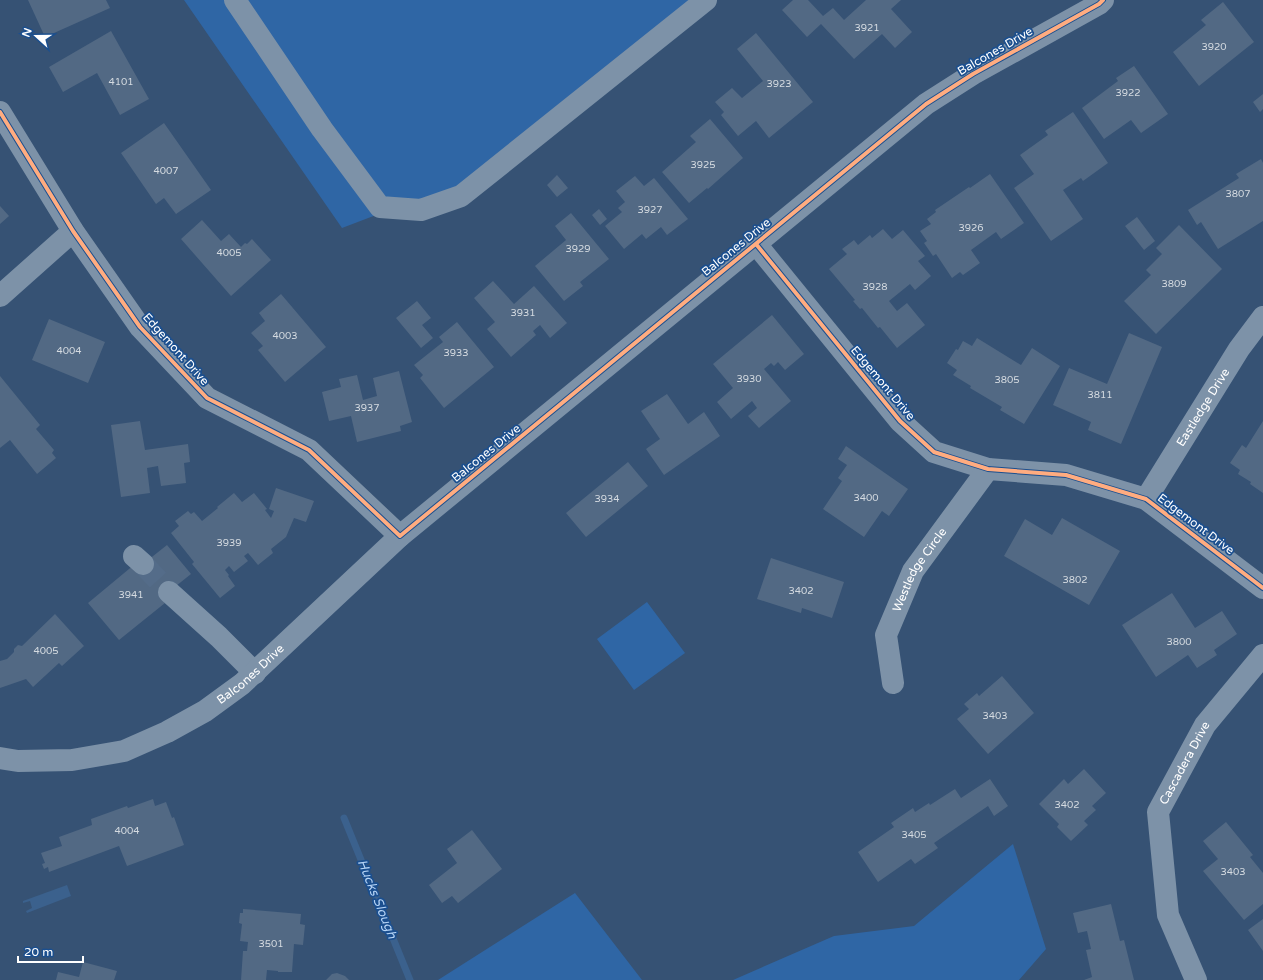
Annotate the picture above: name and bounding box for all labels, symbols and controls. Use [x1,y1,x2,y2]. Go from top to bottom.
north arrow [16,16,56,56]
house number: 3921 [854,22,880,34]
street label: Balcones Drive [955,24,1035,78]
text: N [19,26,35,39]
house number: 3920 [1201,41,1227,53]
house number: 4101 [108,76,134,88]
house number: 3923 [766,78,792,90]
house number: 3922 [1115,87,1141,99]
house number: 3925 [690,159,716,171]
house number: 4007 [153,165,179,177]
house number: 3807 [1225,188,1251,200]
house number: 3927 [637,204,663,216]
street label: Balcones Drive [699,215,773,279]
house number: 3926 [958,222,984,234]
house number: 3929 [565,243,591,255]
house number: 4005 [216,247,242,259]
house number: 3809 [1161,278,1187,290]
house number: 3928 [862,281,888,293]
house number: 3931 [510,307,536,319]
street label: Edgemont Drive [140,310,212,388]
house number: 4003 [272,330,298,342]
street label: Edgemont Drive [848,343,918,423]
house number: 4004 [56,345,82,357]
house number: 3933 [443,347,469,359]
street label: Eastledge Drive [1173,365,1232,449]
house number: 3930 [736,373,762,385]
house number: 3805 [994,374,1020,386]
house number: 3811 [1087,389,1113,401]
house number: 3937 [354,402,380,414]
street label: Balcones Drive [449,421,523,485]
street label: Edgemont Drive [1155,491,1237,557]
house number: 3400 [853,492,879,504]
house number: 3934 [594,493,620,505]
street label: Westledge Circle [890,525,949,614]
house number: 3939 [216,537,242,549]
house number: 3802 [1062,574,1088,586]
house number: 3402 [788,585,814,597]
house number: 3941 [118,589,144,601]
house number: 3800 [1166,636,1192,648]
street label: Balcones Drive [214,641,287,707]
house number: 4005 [33,645,59,657]
house number: 3403 [982,710,1008,722]
street label: Cascadera Drive [1156,719,1213,807]
house number: 3402 [1054,799,1080,811]
house number: 4004 [114,825,140,837]
house number: 3405 [901,829,927,841]
water label: Hucks Slough [354,857,401,942]
house number: 3403 [1220,866,1246,878]
scale bar [18,938,83,964]
house number: 3501 [258,938,284,950]
text: 20 m [24,945,53,959]

